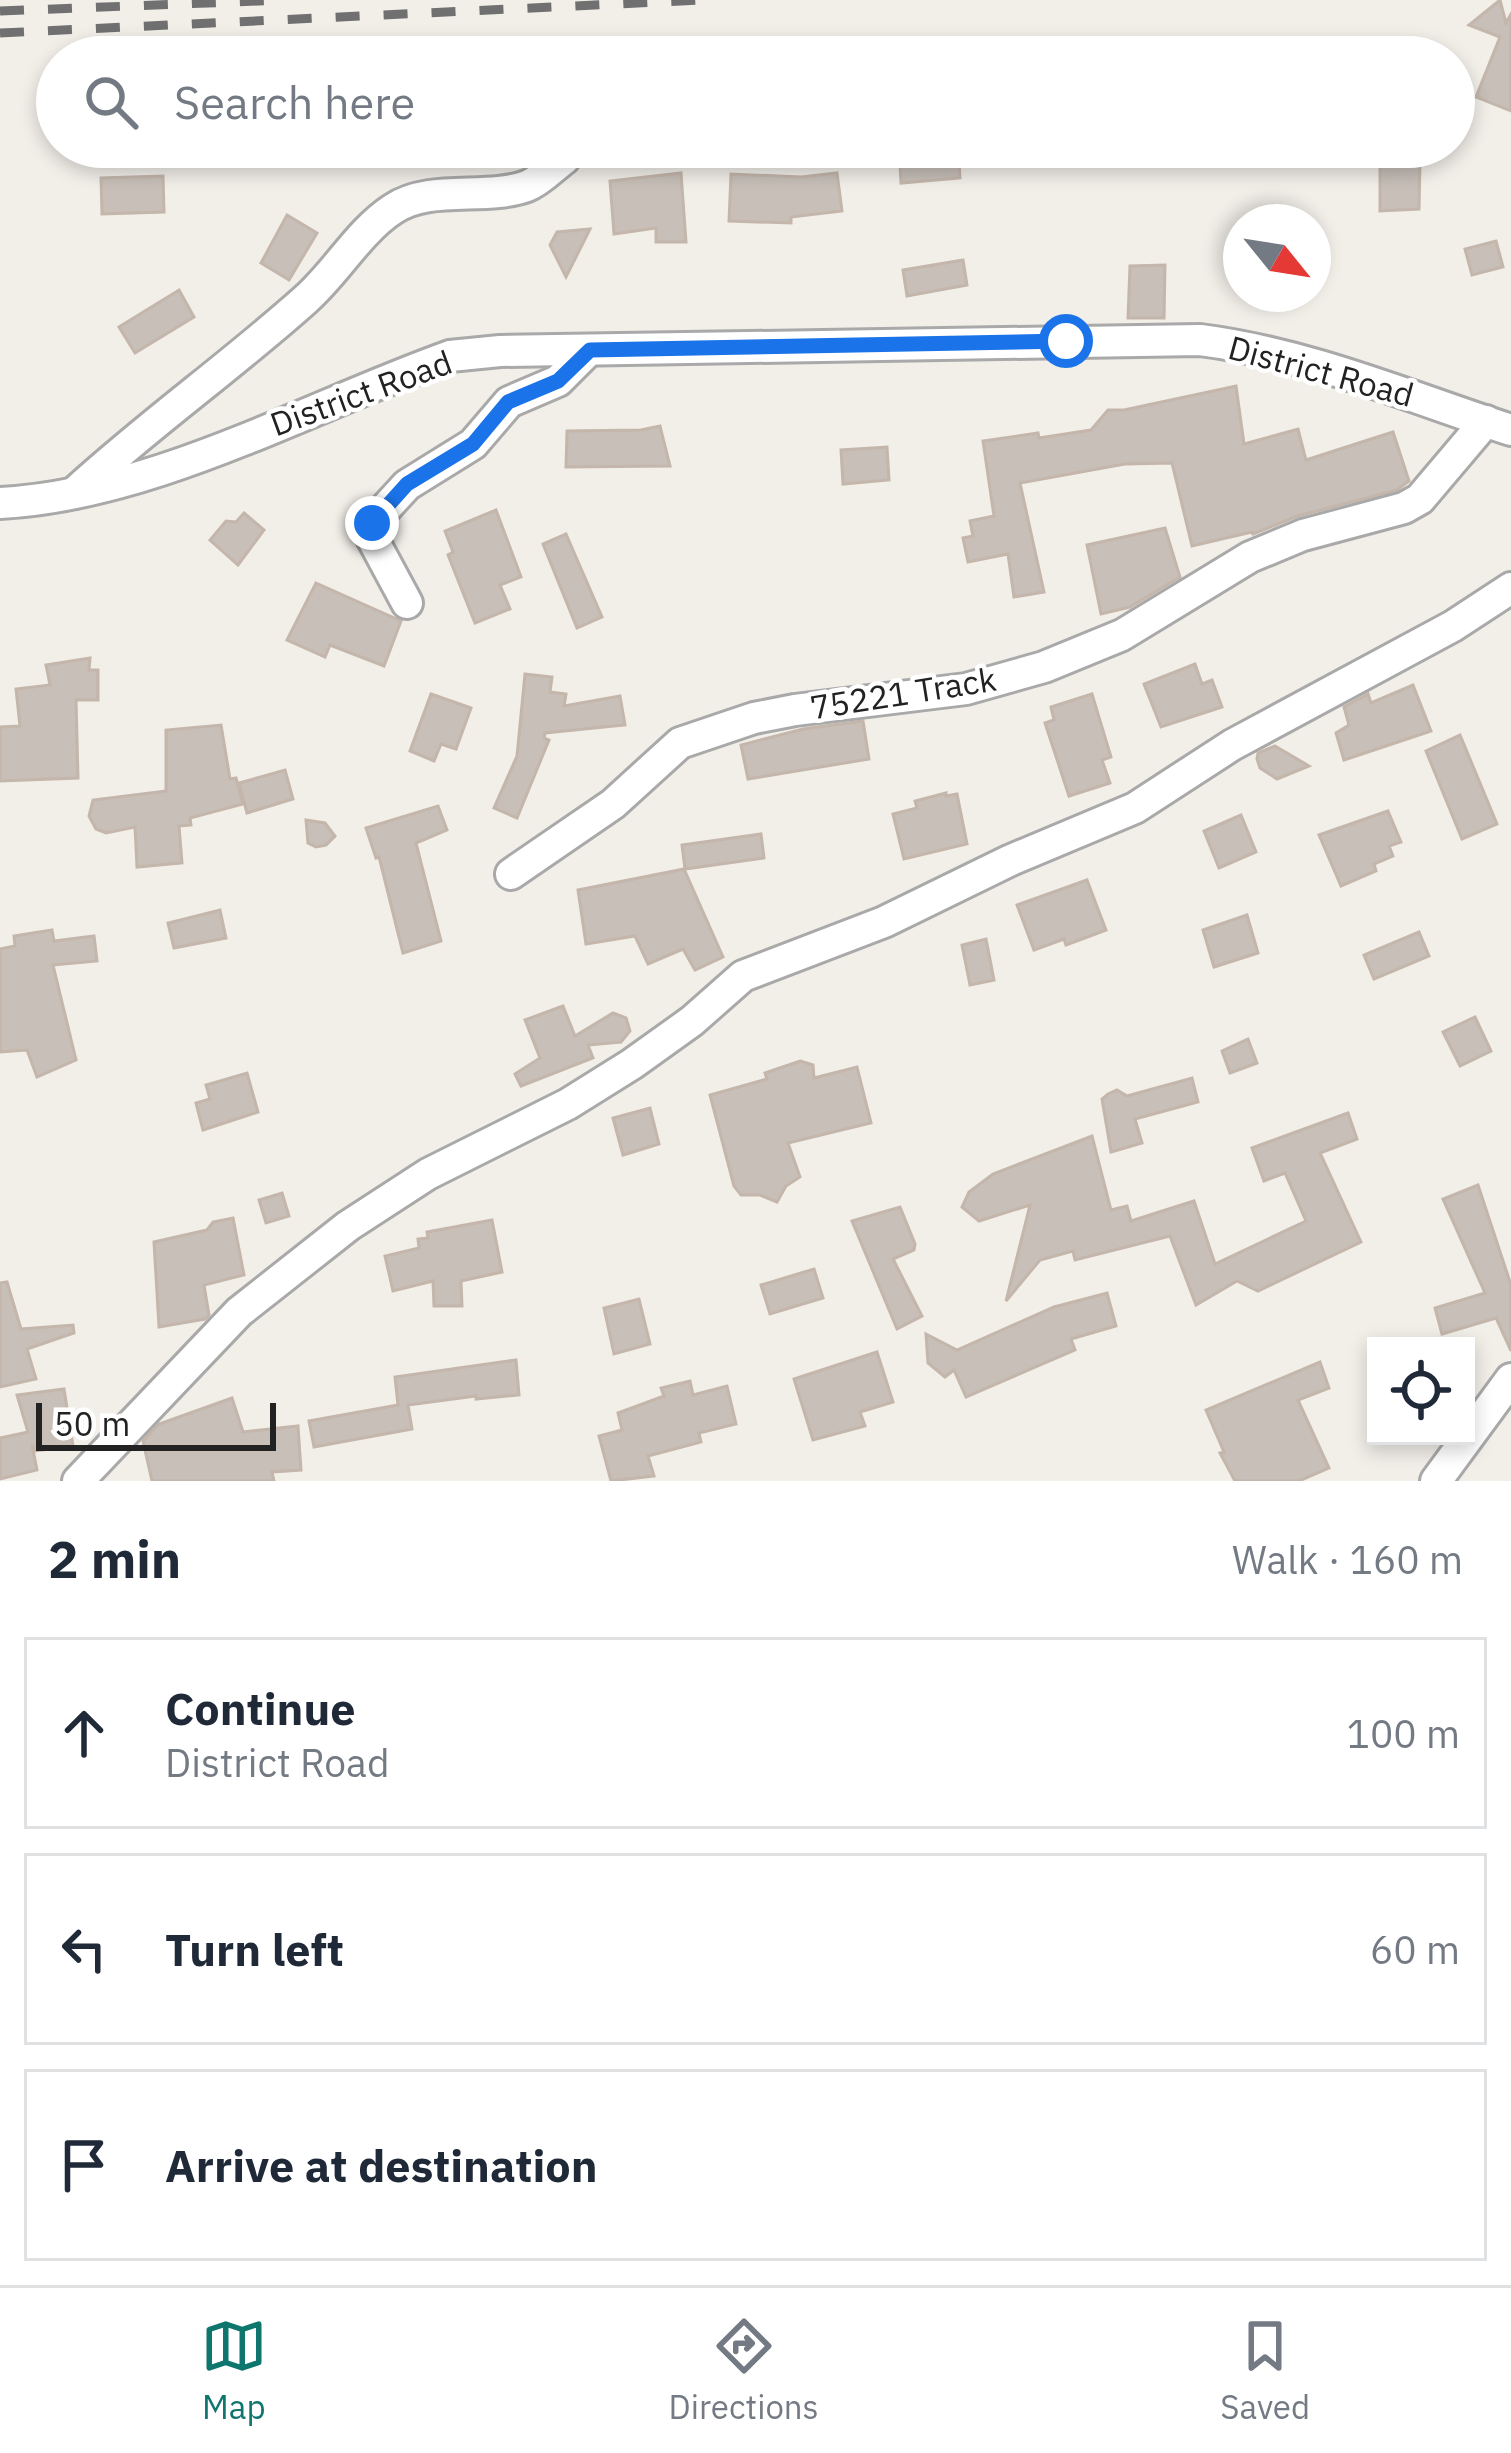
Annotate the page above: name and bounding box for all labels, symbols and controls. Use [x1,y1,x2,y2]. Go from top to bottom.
search box [36,36,1475,168]
icon: search [78,69,144,135]
text: Search here [174,73,415,131]
north arrow [1223,204,1331,312]
route start [1039,314,1093,368]
street label: District Road [1224,325,1418,416]
street label: District Road [264,340,457,445]
route end [345,496,399,550]
street label: 75221 Track [807,657,999,728]
map controls [1367,1337,1475,1445]
button: locate [1367,1337,1475,1445]
scale bar [36,1397,276,1450]
text: 50 m [54,1402,130,1445]
text: 2 min [48,1526,181,1592]
text: Walk · 160 m [1232,1534,1463,1585]
text: Continue [165,1679,356,1737]
icon: ahead [51,1700,117,1766]
text: 100 m [1347,1708,1460,1759]
text: District Road [165,1737,390,1788]
icon: left [51,1916,117,1982]
text: Turn left [165,1920,344,1978]
text: 60 m [1370,1924,1460,1975]
icon: arrive [51,2132,117,2198]
text: Arrive at destination [165,2136,598,2194]
tab: Map [201,2313,267,2428]
tab: Directions [669,2313,819,2428]
tab: Saved [1220,2313,1310,2428]

